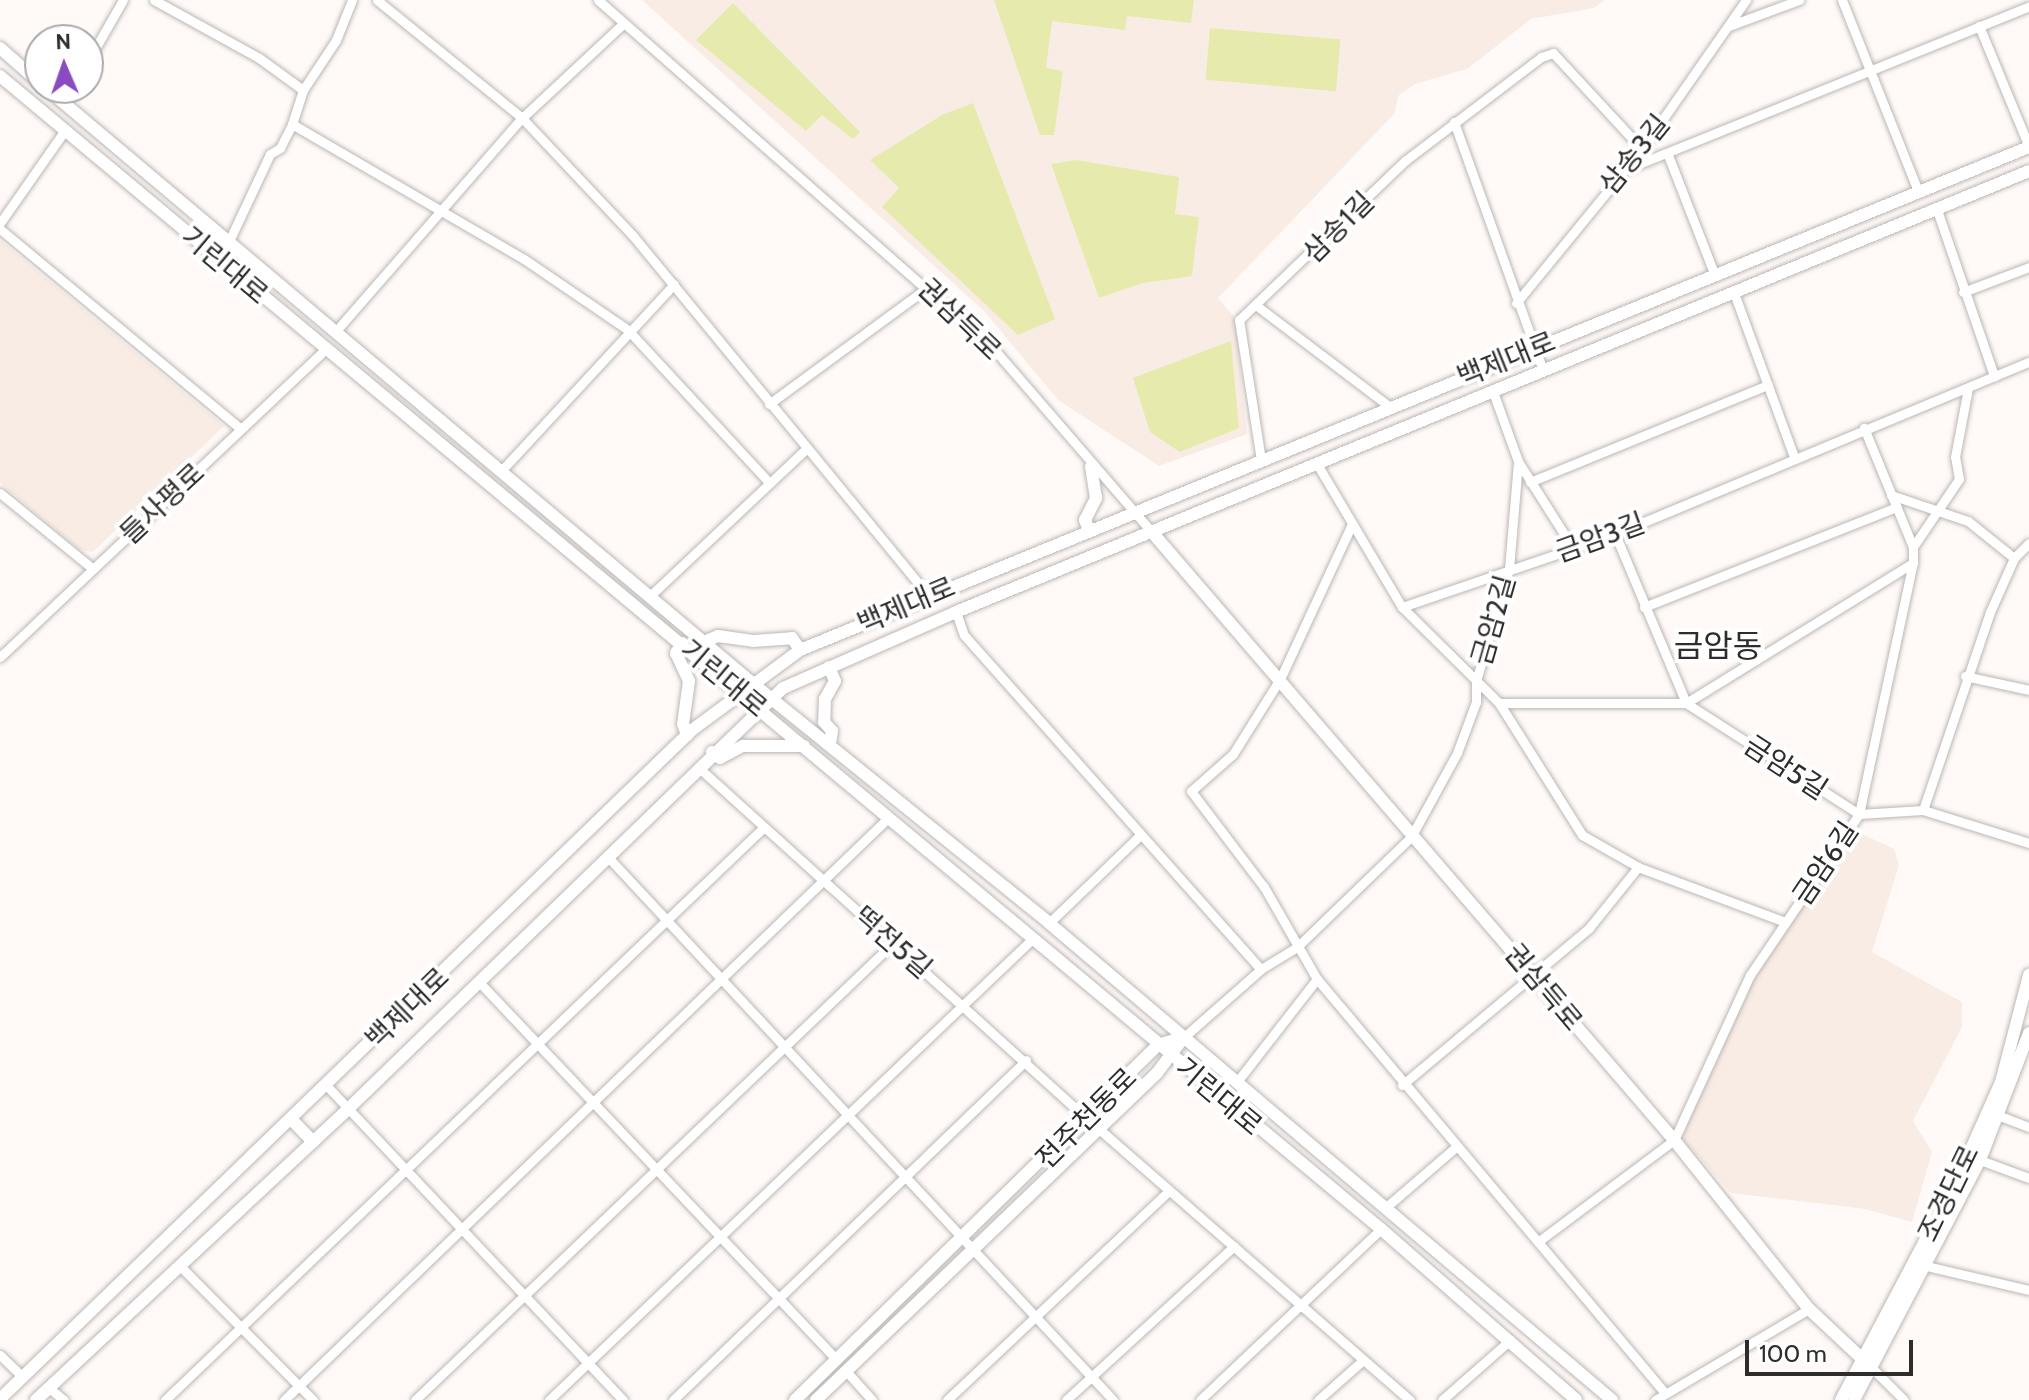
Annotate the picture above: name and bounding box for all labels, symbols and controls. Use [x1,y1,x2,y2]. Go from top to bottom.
north arrow [24,24,104,104]
text: N [55,28,71,55]
street label: 삼송3길 [1592,108,1676,200]
street label: 삼송1길 [1296,185,1380,269]
street label: 기린대로 [175,219,275,311]
street label: 권삼득로 [911,271,1009,367]
street label: 백제대로 [1452,324,1560,394]
street label: 들사평로 [113,456,211,550]
street label: 금암3길 [1551,505,1649,569]
street label: 백제대로 [852,569,960,641]
street label: 금암2길 [1464,571,1522,669]
district label: 금암동 [1674,627,1762,665]
street label: 기린대로 [674,632,774,724]
street label: 금암5길 [1738,728,1834,806]
street label: 금암6길 [1785,815,1865,911]
street label: 떡전5길 [847,899,939,985]
street label: 권삼득로 [1498,937,1590,1037]
street label: 백제대로 [358,960,456,1056]
street label: 기린대로 [1169,1050,1269,1142]
street label: 전주천동로 [1029,1061,1143,1175]
street label: 조경단로 [1910,1139,1986,1247]
scale bar [1749,1324,1917,1374]
text: 100 m [1759,1339,1827,1368]

